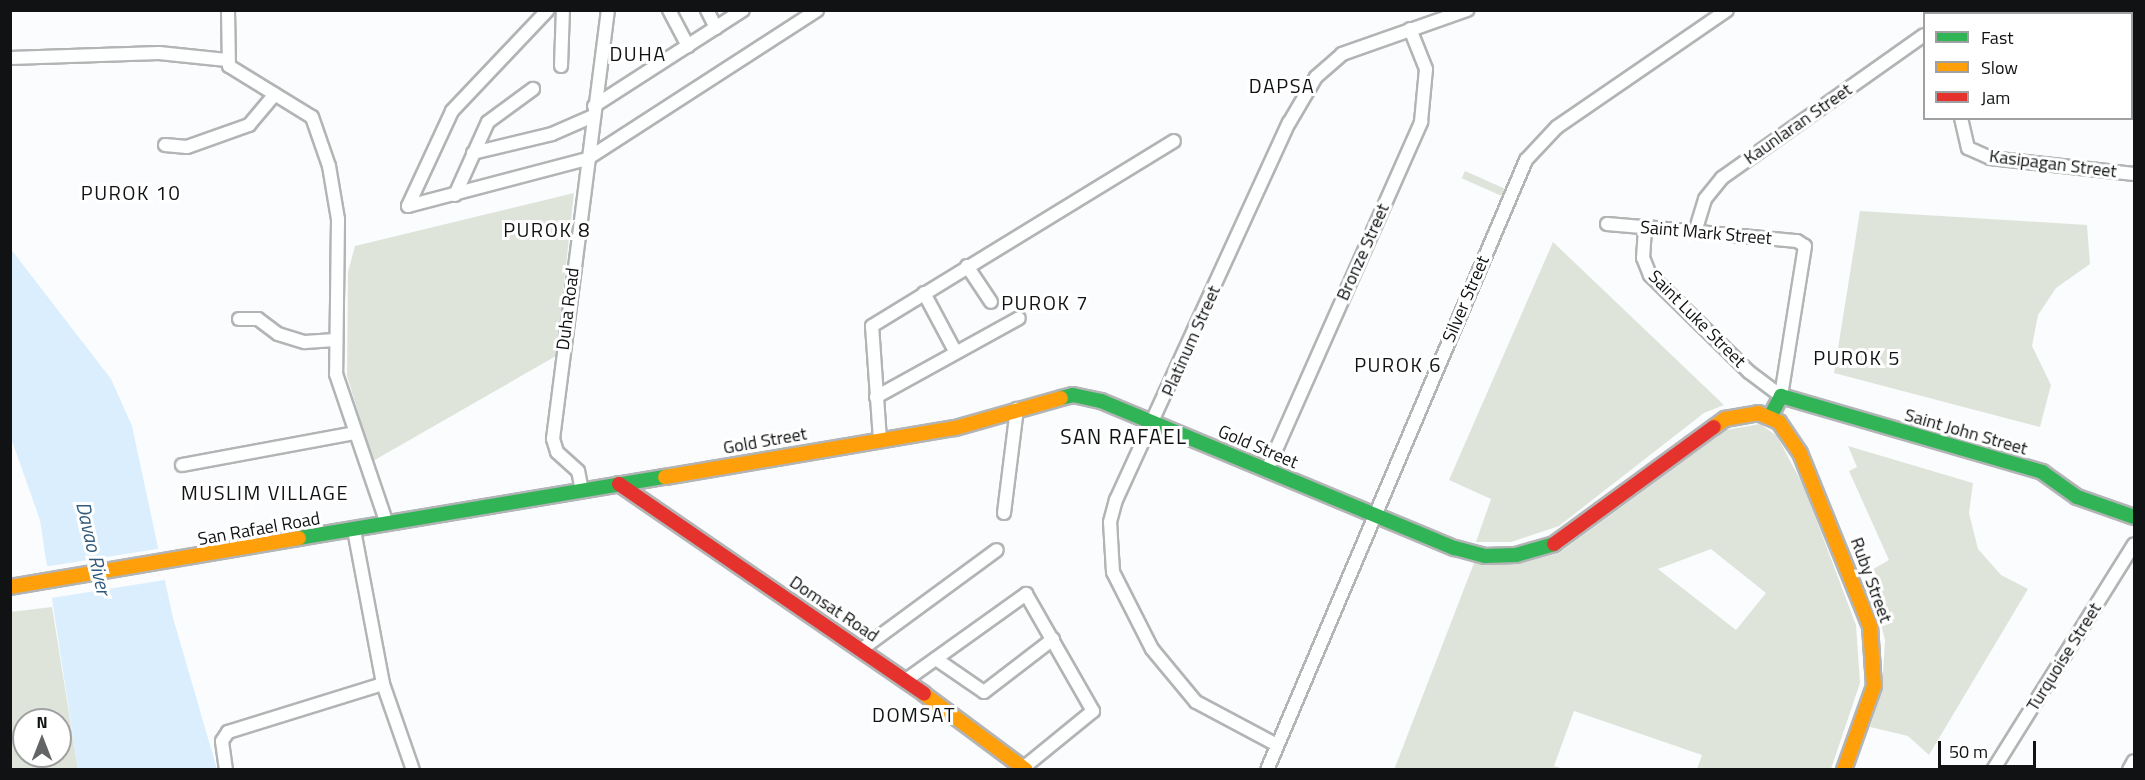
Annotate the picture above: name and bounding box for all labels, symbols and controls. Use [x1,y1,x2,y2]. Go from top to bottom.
legend [1923,12,2133,120]
text: Fast [1981,24,2014,51]
district label: DUHA [609,41,667,65]
text: Slow [1981,54,2018,81]
district label: DAPSA [1249,73,1315,97]
street label: Kaunlaran Street [1740,79,1856,169]
text: Jam [1981,84,2010,111]
street label: Kasipagan Street [1988,145,2118,183]
district label: PUROK 10 [81,180,181,204]
street label: Bronze Street [1332,200,1394,304]
street label: Saint Mark Street [1639,216,1773,250]
district label: PUROK 8 [503,217,591,241]
street label: Silver Street [1438,252,1494,346]
street label: Saint Luke Street [1644,266,1750,372]
street label: Duha Road [552,267,584,351]
street label: Platinum Street [1157,282,1225,400]
district label: PUROK 7 [1001,290,1089,314]
district label: PUROK 5 [1813,345,1901,369]
district label: PUROK 6 [1354,352,1442,376]
street label: Saint John Street [1902,404,2030,460]
street label: Gold Street [1215,421,1301,473]
street label: Gold Street [721,423,809,459]
district label: SAN RAFAEL [1060,423,1188,449]
district label: MUSLIM VILLAGE [181,480,349,504]
water label: Davao River [72,499,116,597]
street label: San Rafael Road [196,508,322,550]
street label: Ruby Street [1846,535,1896,625]
street label: Domsat Road [785,571,883,647]
street label: Turquoise Street [2022,599,2106,715]
district label: DOMSAT [872,702,956,726]
north arrow [12,708,72,768]
text: N [36,710,48,734]
scale bar [1941,729,2038,767]
text: 50 m [1949,738,1988,765]

